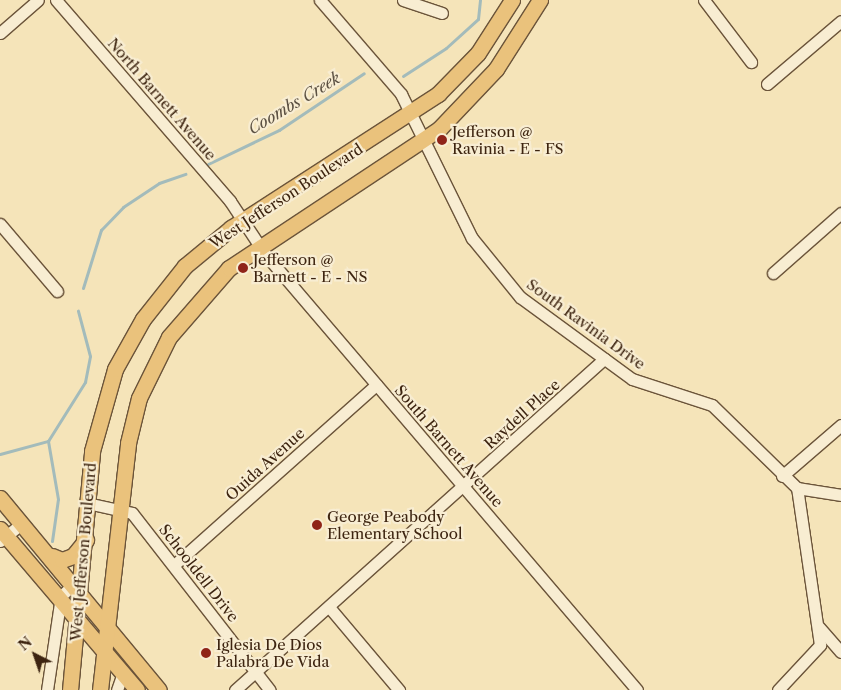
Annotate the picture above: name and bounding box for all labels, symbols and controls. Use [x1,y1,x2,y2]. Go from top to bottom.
street label: North Barnett Avenue [104,34,220,164]
water label: Coombs Creek [244,68,344,138]
place label: Jefferson @ Ravinia - E - FS [452,122,564,157]
marker: Jefferson @ Ravinia - E - FS [436,134,448,146]
street label: West Jefferson Boulevard [206,140,366,252]
place label: Jefferson @ Barnett - E - NS [253,250,368,285]
marker: Jefferson @ Barnett - E - NS [237,262,249,274]
street label: South Ravinia Drive [523,275,649,373]
street label: Raydell Place [481,375,563,453]
street label: South Barnett Avenue [391,381,507,511]
street label: Ouida Avenue [222,424,308,504]
street label: West Jefferson Boulevard [66,462,100,642]
place label: George Peabody Elementary School [327,507,463,542]
marker: George Peabody Elementary School [311,519,323,531]
street label: Schooldell Drive [155,521,243,625]
north arrow [10,630,60,680]
text: N [15,633,36,654]
place label: Iglesia De Dios Palabra De Vida [216,635,330,670]
marker: Iglesia De Dios Palabra De Vida [200,647,212,659]

